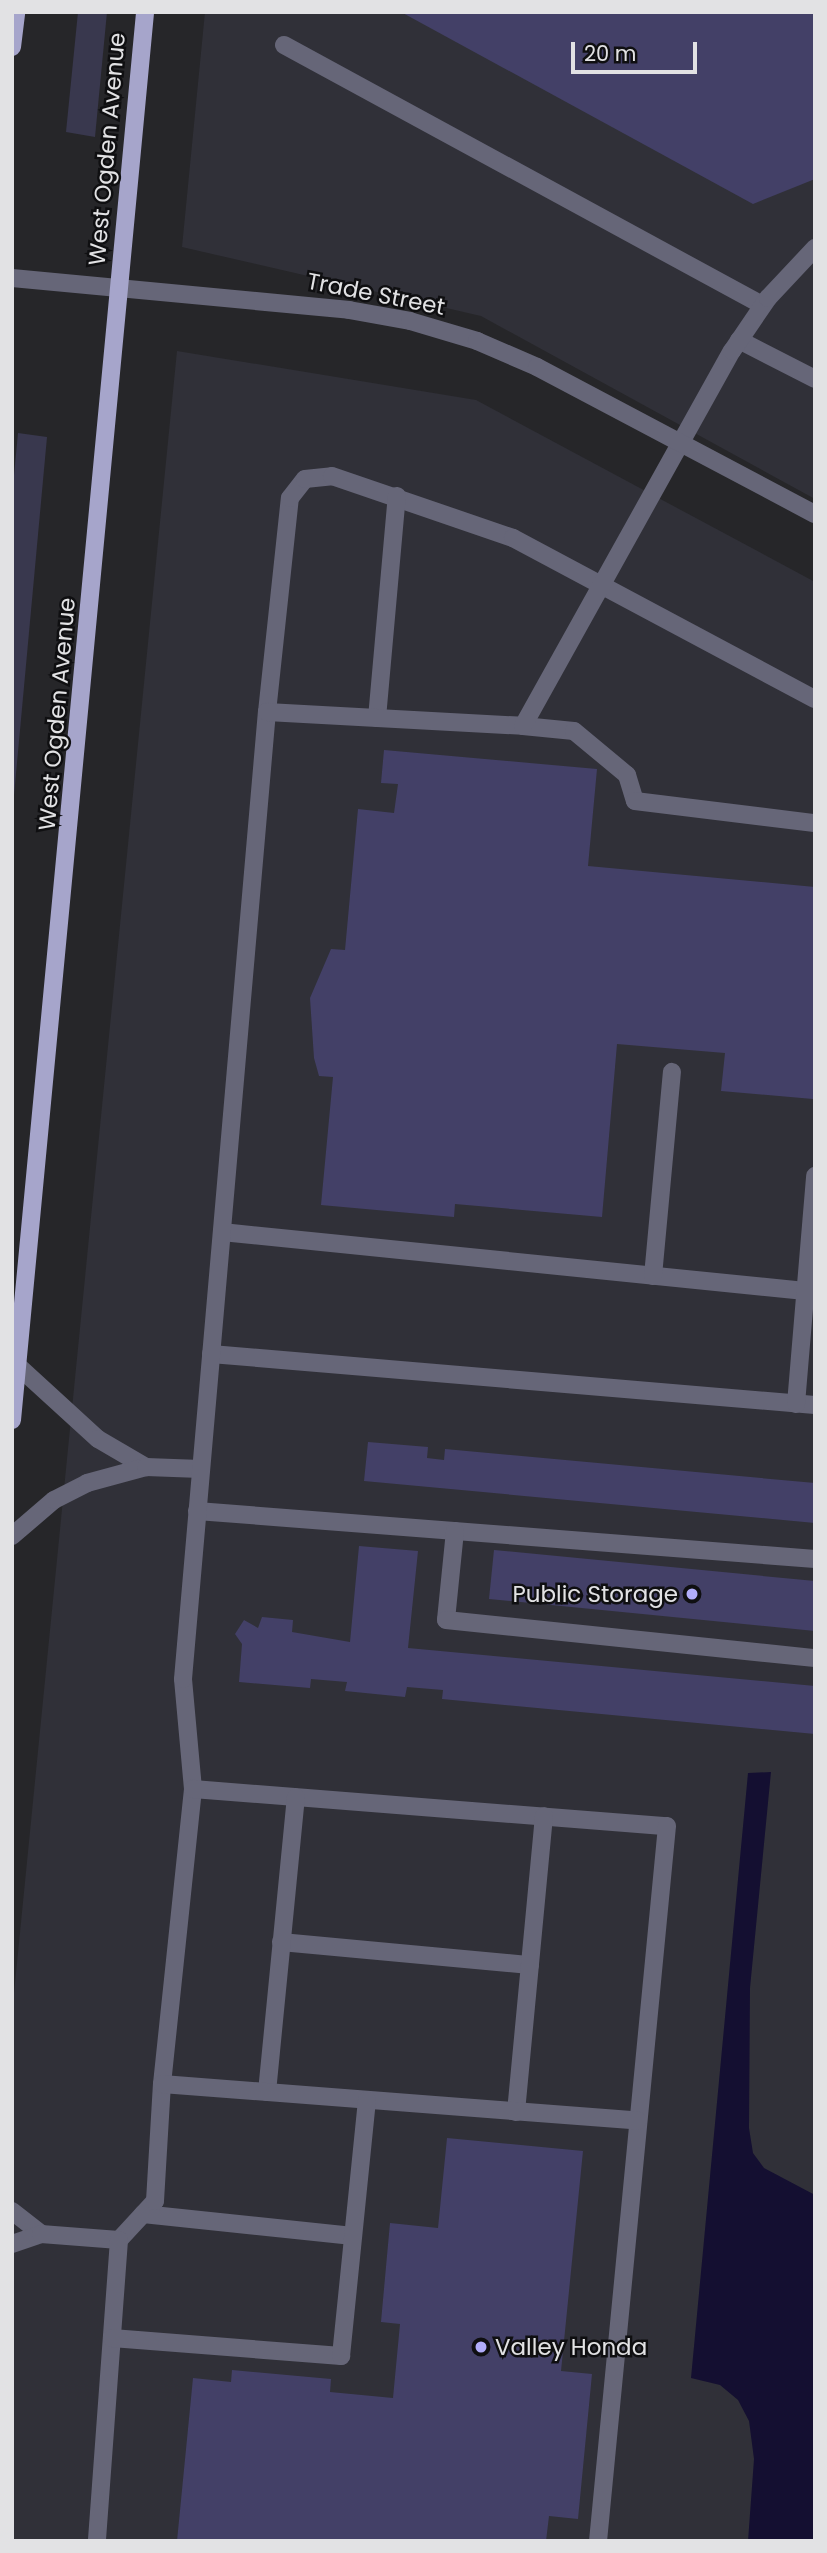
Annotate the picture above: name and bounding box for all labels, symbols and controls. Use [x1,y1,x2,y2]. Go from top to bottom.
scale bar [575,28,701,72]
street label: West Ogden Avenue [83,31,131,267]
text: 20 m [584,39,637,68]
street label: Trade Street [305,267,447,321]
street label: West Ogden Avenue [33,596,81,832]
place label: Public Storage [512,1580,678,1608]
marker: Public Storage [684,1586,700,1602]
place label: Valley Honda [495,2333,647,2361]
marker: Valley Honda [473,2339,489,2355]

